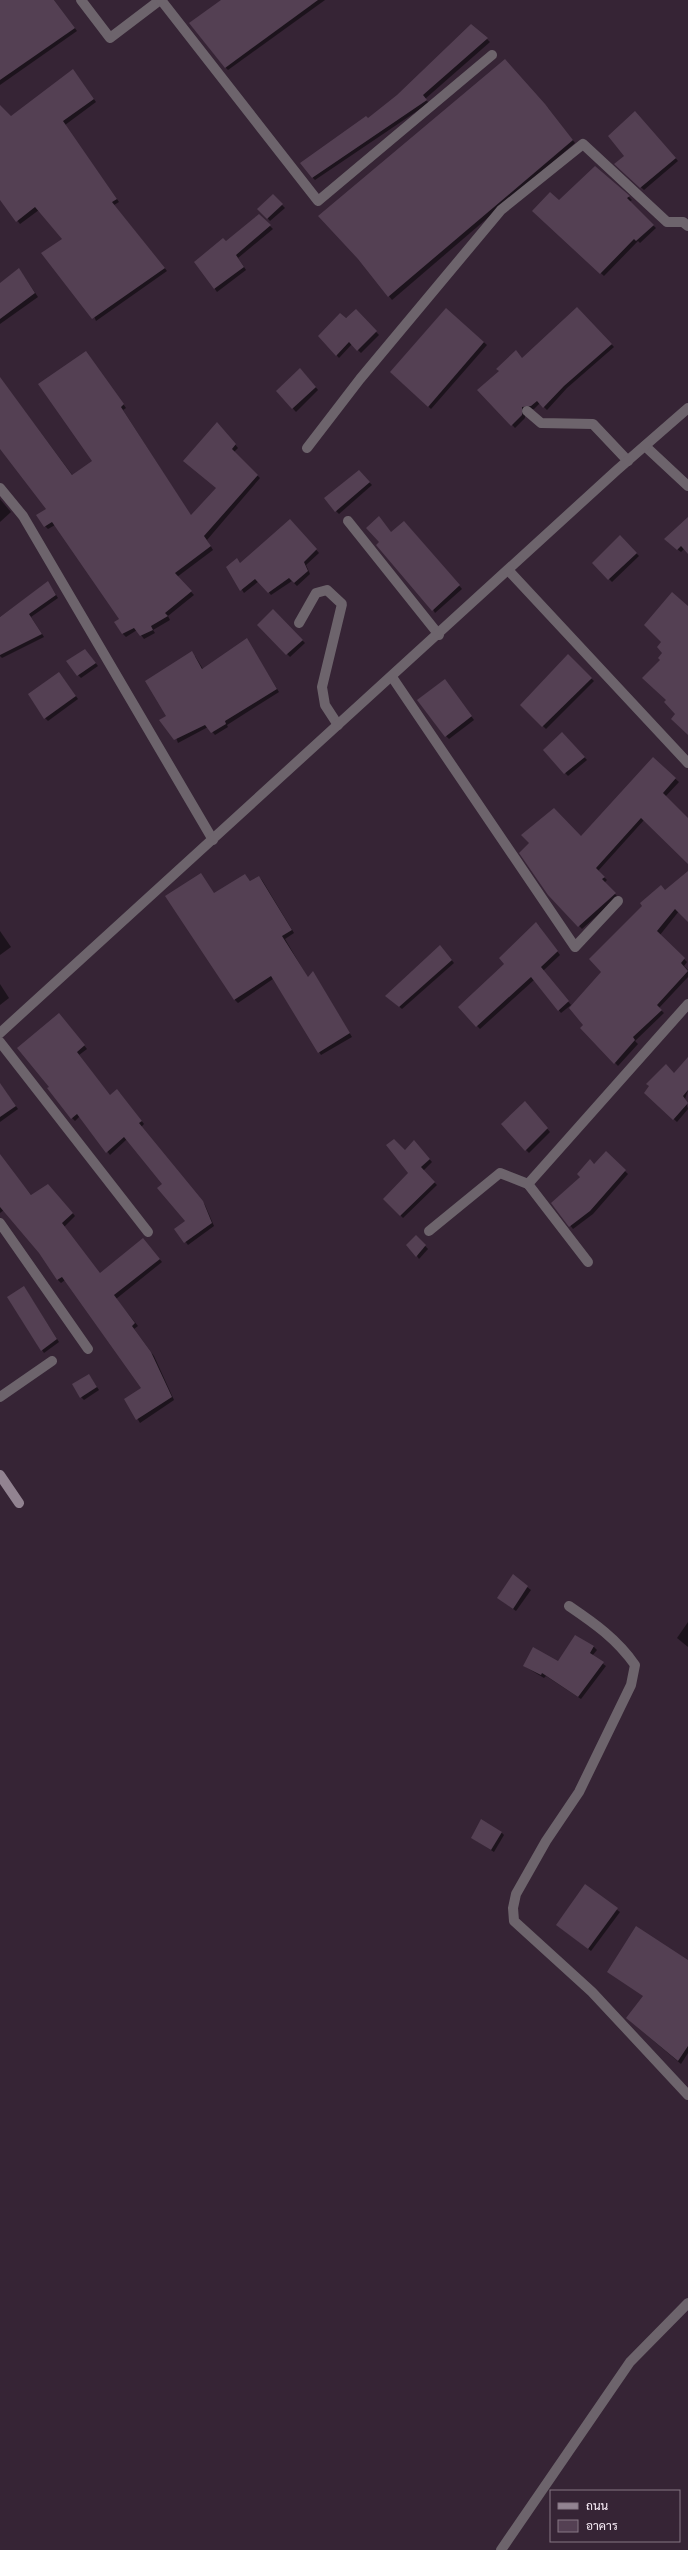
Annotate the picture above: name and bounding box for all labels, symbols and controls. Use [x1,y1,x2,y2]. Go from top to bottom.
legend [550,2490,680,2542]
text: ถนน [586,2498,609,2513]
text: อาคาร [586,2518,618,2533]

